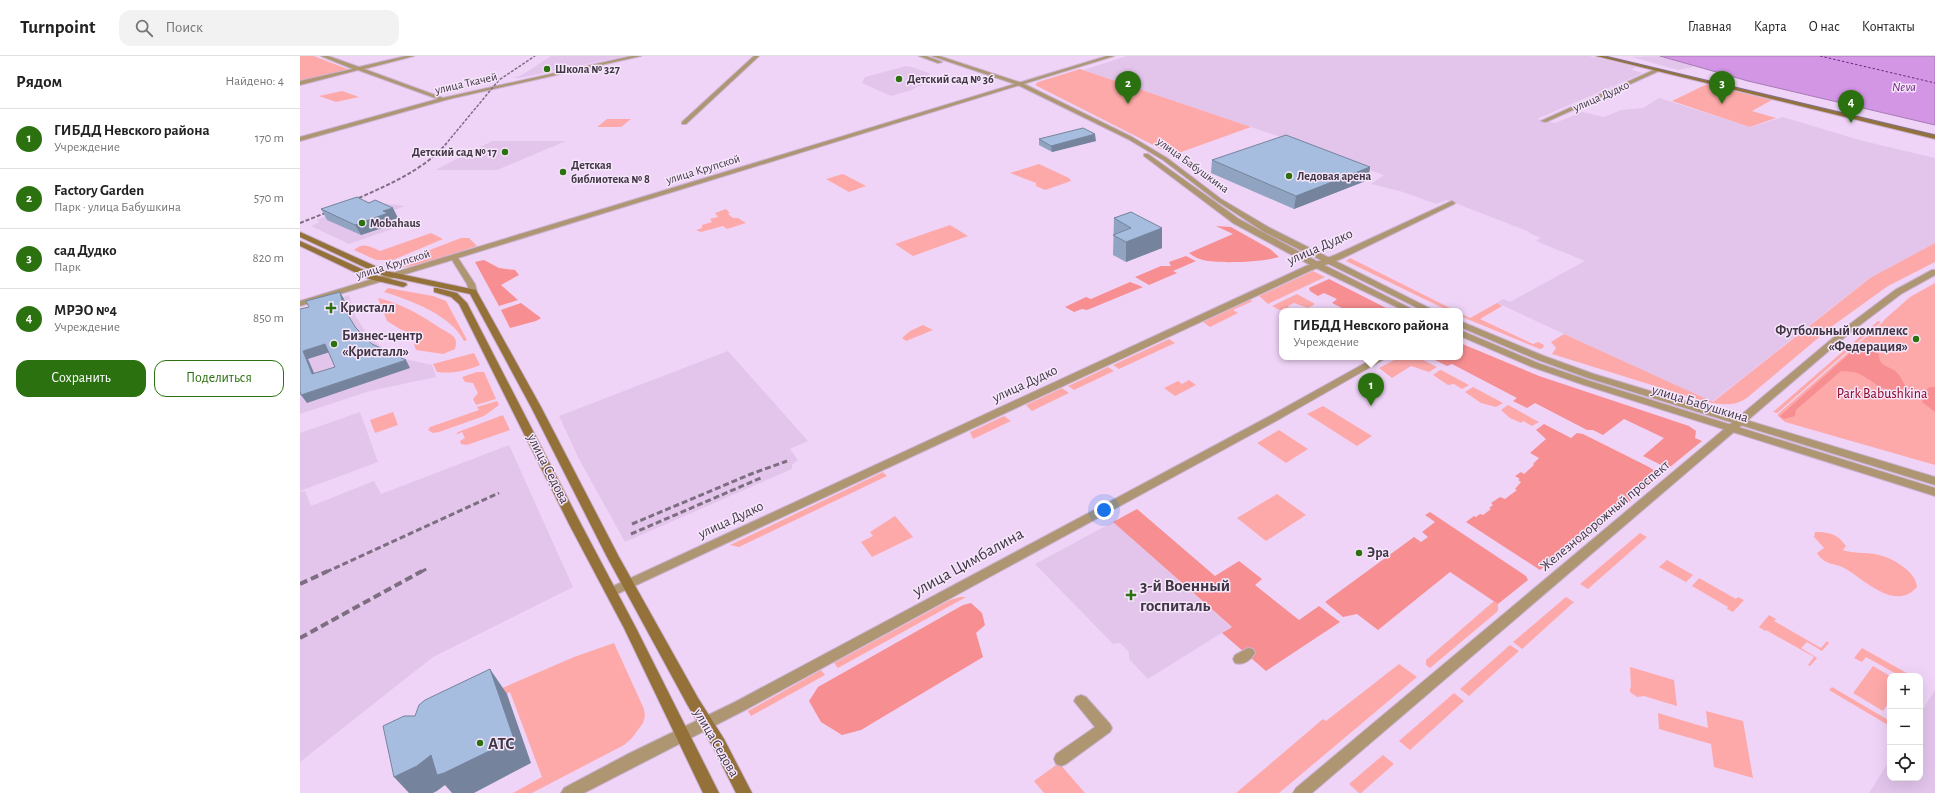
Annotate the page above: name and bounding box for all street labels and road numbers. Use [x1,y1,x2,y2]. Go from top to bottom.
street label: улица Ткачей [433,70,499,97]
street label: улица Дудко [1570,78,1631,115]
street label: улица Бабушкина [1153,134,1232,196]
street label: улица Крупской [664,152,742,187]
street label: улица Дудко [1284,226,1355,268]
street label: улица Крупской [354,247,432,282]
street label: улица Дудко [989,363,1060,406]
street label: улица Бабушкина [1649,382,1750,425]
street label: улица Седова [524,431,572,507]
street label: Железнодорожный проспект [1538,457,1673,574]
street label: улица Дудко [695,499,766,542]
street label: улица Цимбалина [909,524,1027,601]
street label: улица Седова [690,706,741,780]

